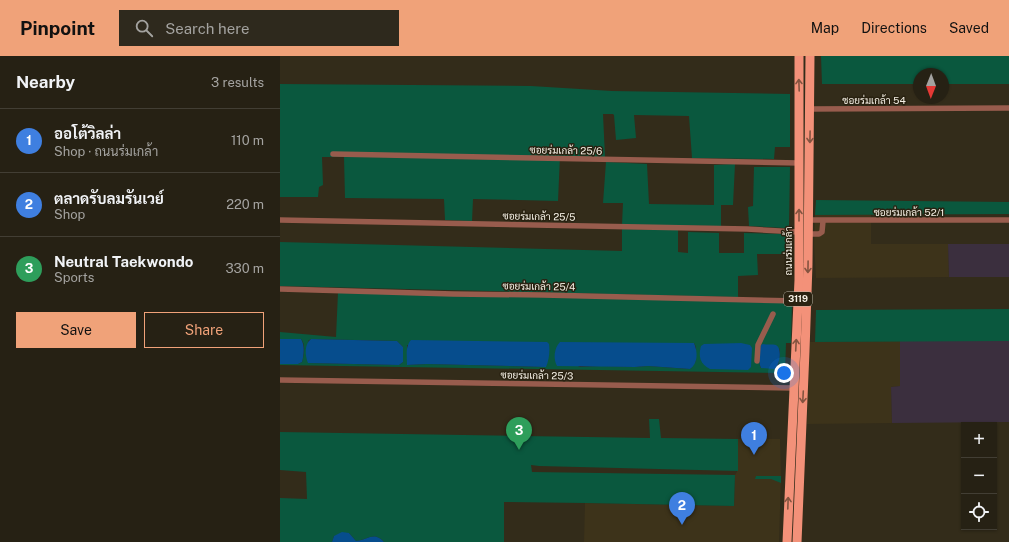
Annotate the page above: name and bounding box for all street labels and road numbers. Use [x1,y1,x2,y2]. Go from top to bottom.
street label: ซอยร่มเกล้า 54 [842,94,906,106]
street label: ซอยร่มเกล้า 25/6 [530,143,602,157]
street label: ซอยร่มเกล้า 52/1 [874,206,944,218]
street label: ซอยร่มเกล้า 25/5 [502,209,576,223]
street label: ถนนร่มเกล้า [782,226,794,276]
street label: ซอยร่มเกล้า 25/4 [502,279,576,293]
road number: 3119 [784,292,812,306]
street label: ซอยร่มเกล้า 25/3 [500,368,574,382]

